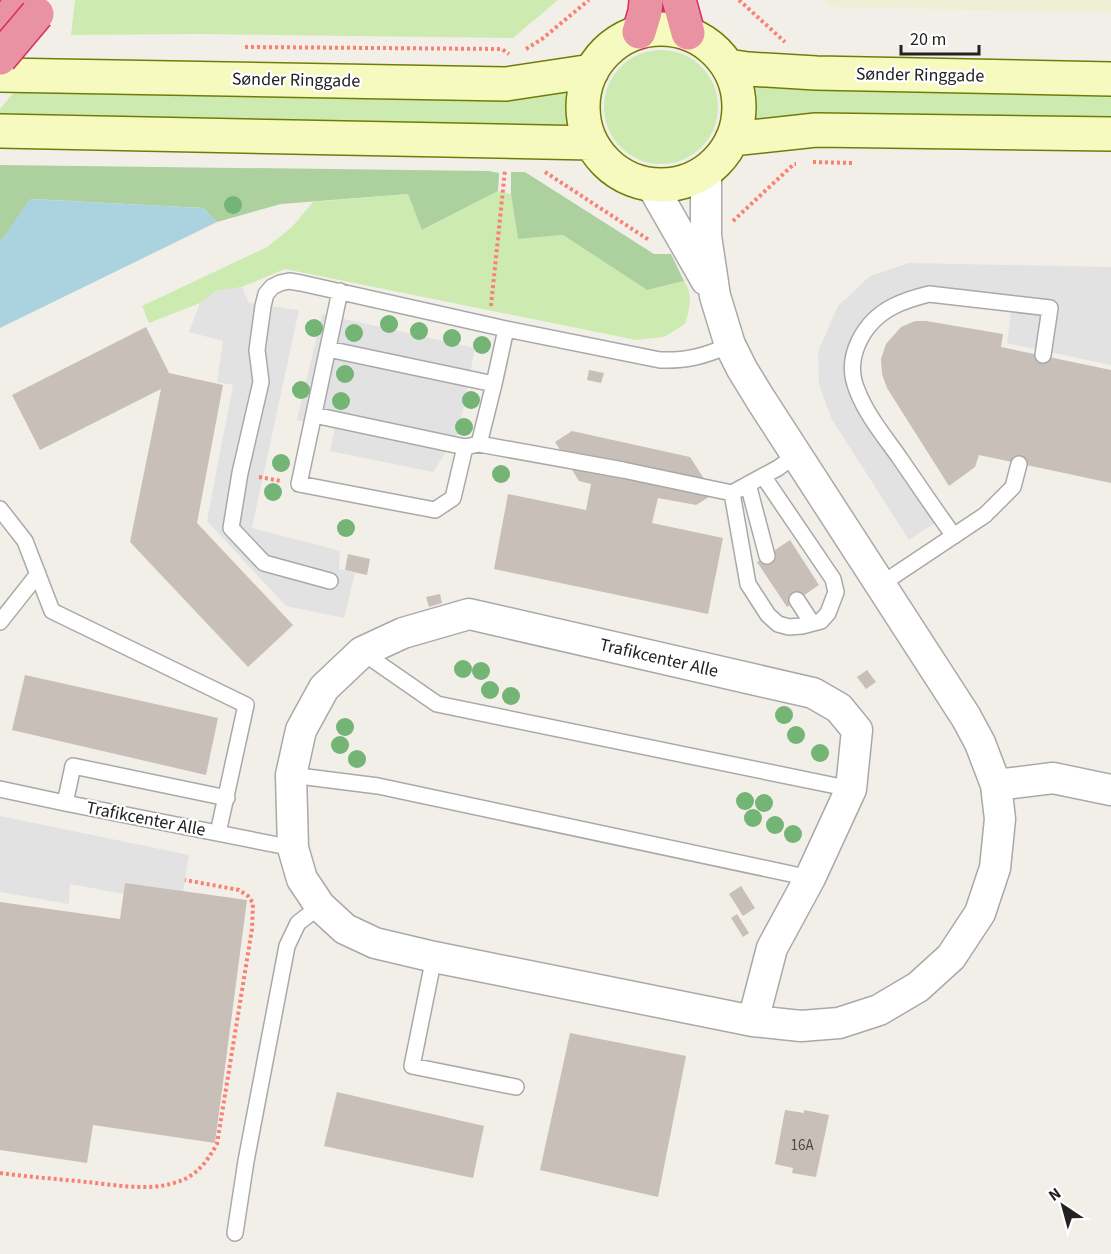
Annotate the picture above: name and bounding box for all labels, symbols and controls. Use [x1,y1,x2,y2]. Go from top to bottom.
scale bar [901,18,979,56]
text: 20 m [910,27,946,52]
street label: Sønder Ringgade [856,61,984,89]
street label: Sønder Ringgade [232,66,360,94]
street label: Trafikcenter Alle [597,632,721,684]
street label: Trafikcenter Alle [84,795,208,843]
house number: 16A [790,1135,814,1156]
north arrow [1033,1176,1093,1236]
text: N [1044,1183,1066,1207]

